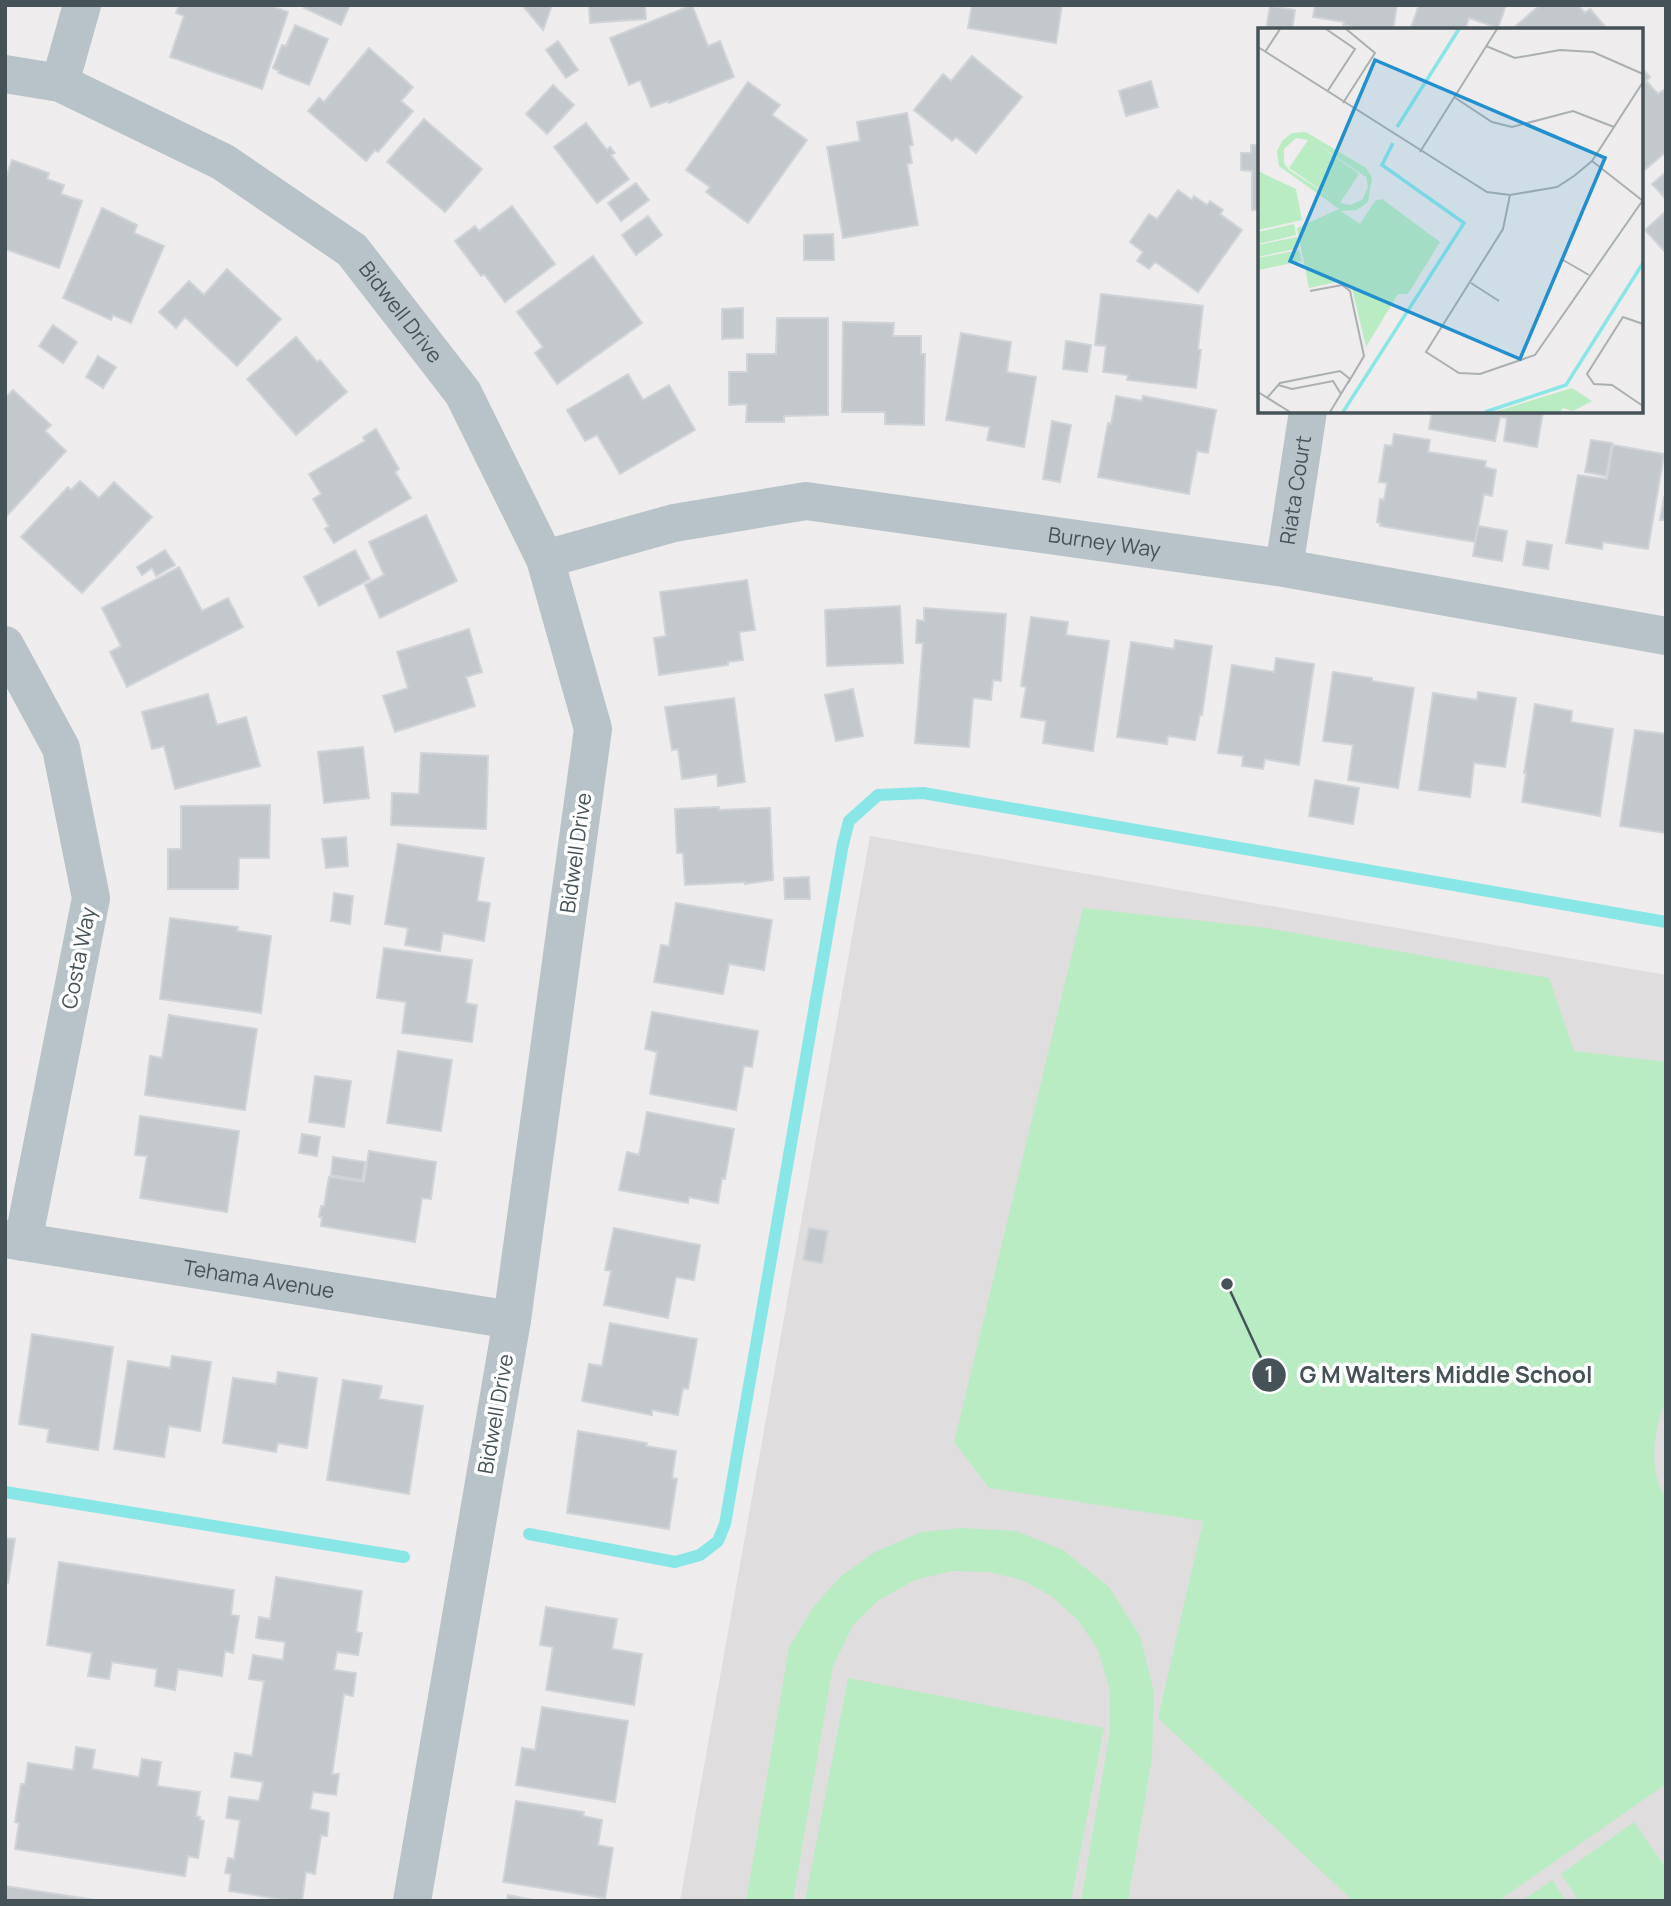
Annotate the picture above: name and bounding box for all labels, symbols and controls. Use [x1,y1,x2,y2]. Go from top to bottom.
inset map [1258,28,1643,413]
street label: Bidwell Drive [353,255,449,368]
street label: Riata Court [1273,433,1317,546]
street label: Burney Way [1046,520,1163,564]
street label: Bidwell Drive [553,791,597,915]
street label: Costa Way [54,904,102,1011]
street label: Tehama Avenue [181,1253,337,1304]
street label: Bidwell Drive [471,1352,519,1476]
callout: G M Walters Middle School [1251,1353,1607,1397]
text: G M Walters Middle School [1300,1358,1592,1390]
text: 1 [1264,1360,1274,1388]

